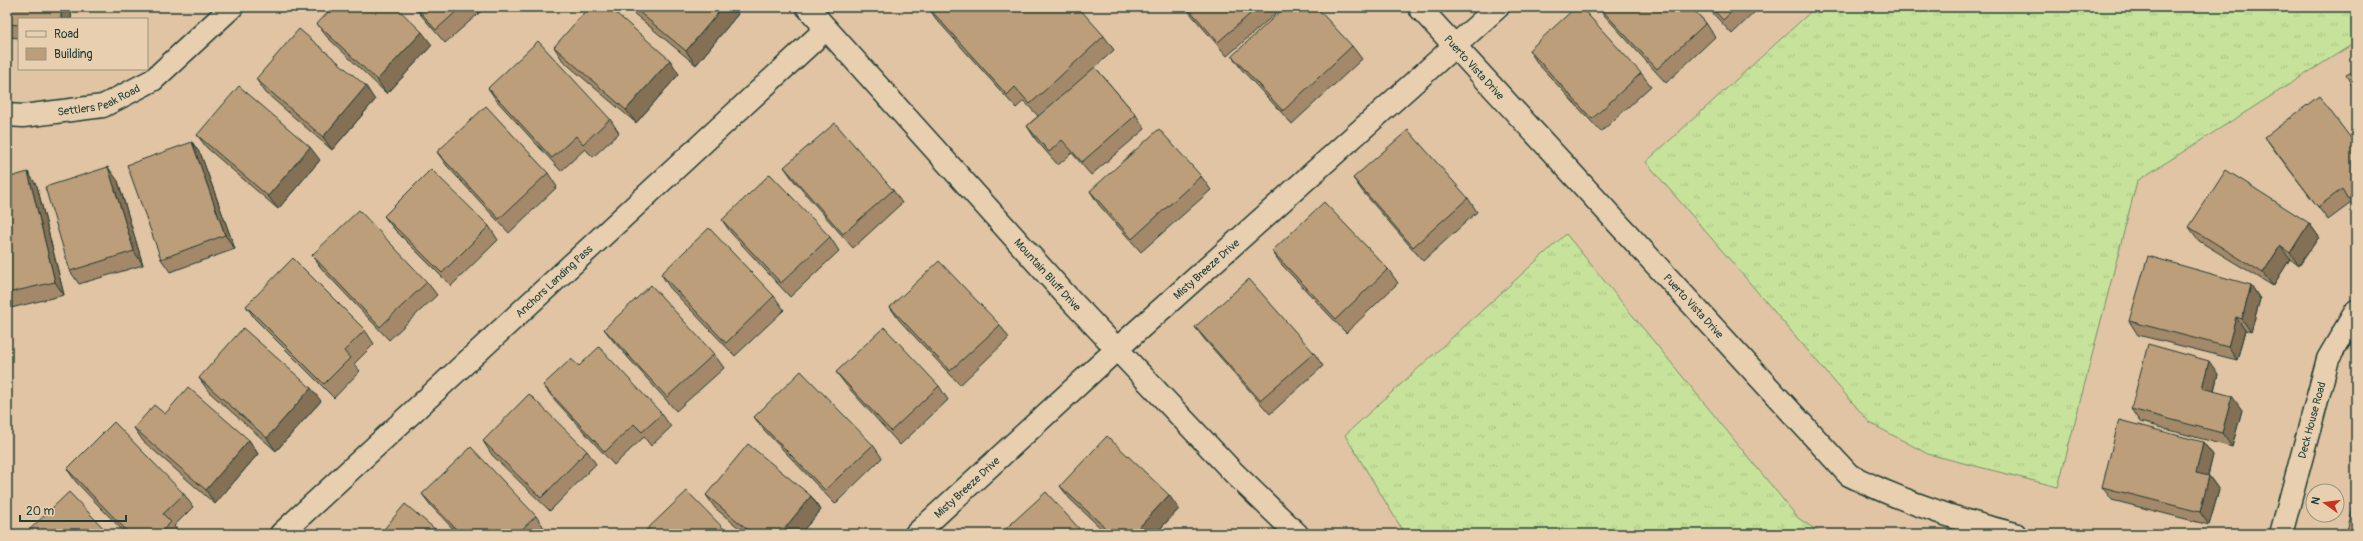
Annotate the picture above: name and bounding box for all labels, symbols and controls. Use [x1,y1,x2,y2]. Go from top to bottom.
legend [18,18,148,70]
text: Road [54,27,79,42]
street label: Puerto Vista Drive [1441,33,1507,103]
text: Building [54,47,93,62]
street label: Settlers Peak Road [57,82,142,119]
street label: Mountain Bluff Drive [1011,236,1084,314]
street label: Misty Breeze Drive [1171,236,1243,302]
street label: Anchors Landing Pass [513,243,596,320]
street label: Puerto Vista Drive [1661,271,1726,342]
street label: Deck House Road [2296,380,2329,460]
street label: Misty Breeze Drive [932,454,1003,521]
north arrow [2305,483,2345,523]
text: N [2309,495,2323,506]
scale bar [20,497,126,523]
text: 20 m [26,504,55,519]

